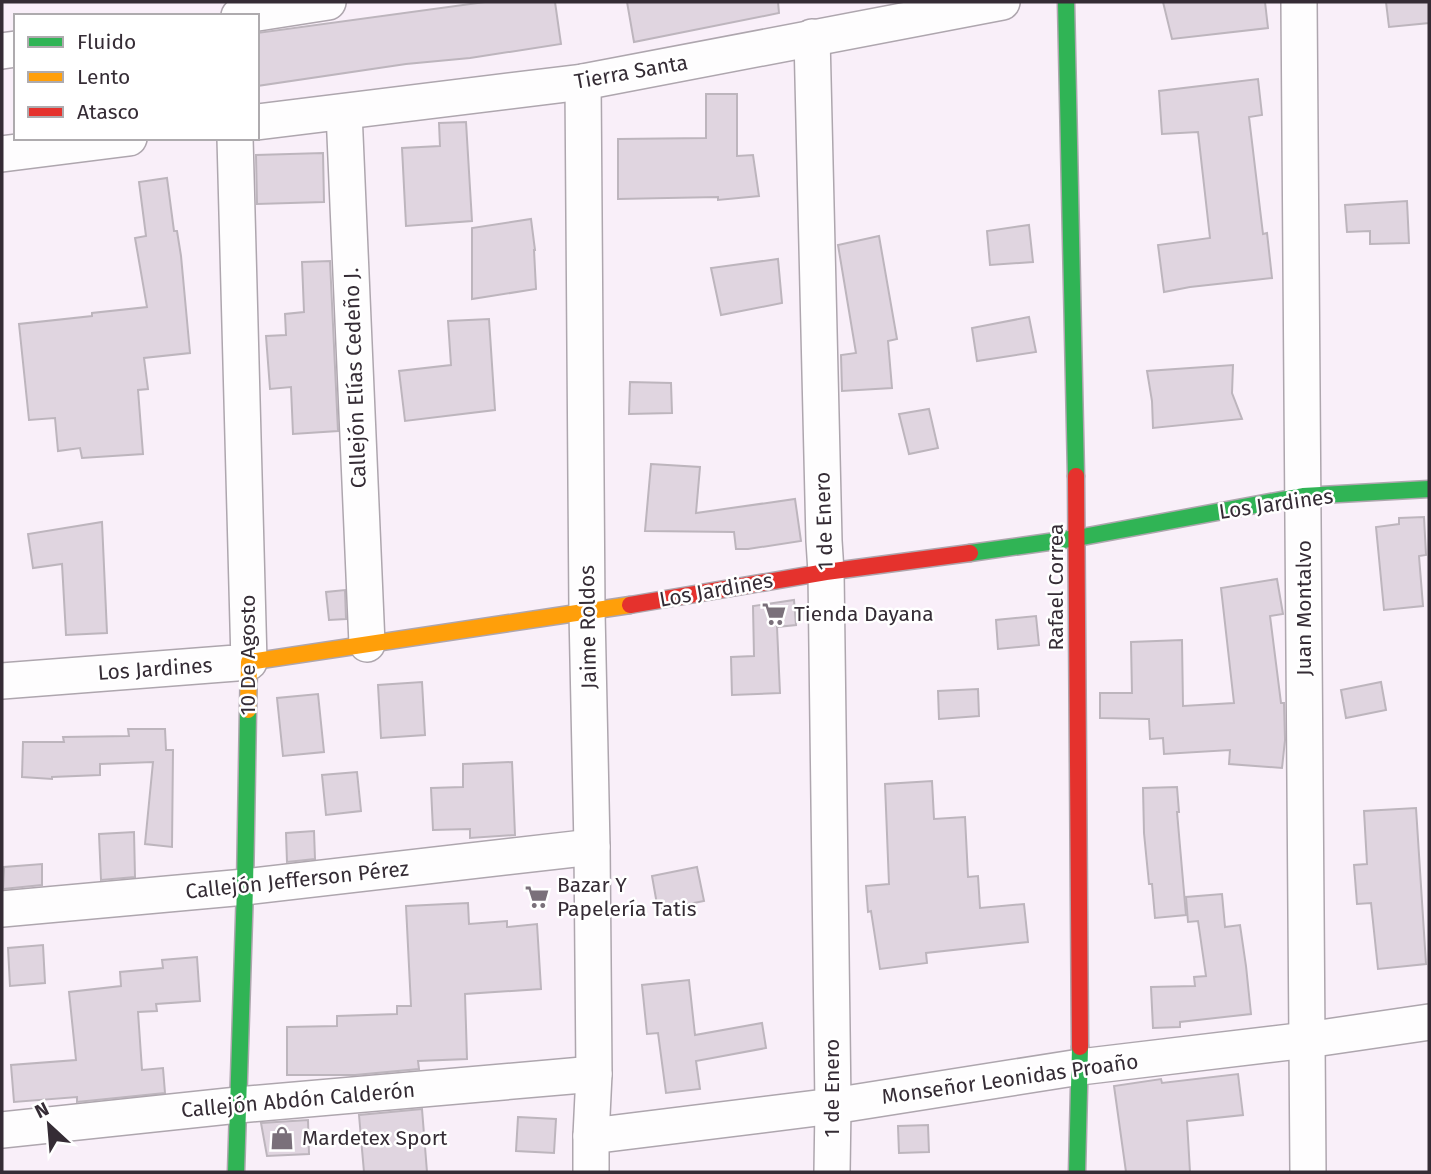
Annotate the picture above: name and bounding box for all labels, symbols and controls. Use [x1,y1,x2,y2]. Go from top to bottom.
legend [14,14,259,140]
text: Fluido [77,29,136,55]
street label: Tierra Santa [572,49,690,95]
text: Lento [77,64,130,90]
text: Atasco [77,99,139,125]
street label: Callejón Elías Cedeño J. [338,267,372,489]
street label: 1 de Enero [809,471,839,571]
street label: Los Jardines [1217,483,1335,525]
street label: Rafael Correa [1043,524,1069,650]
street label: Juan Montalvo [1291,540,1317,676]
street label: Jaime Roldos [574,565,602,689]
street label: Los Jardines [657,567,775,613]
street label: 10 De Agosto [235,594,261,716]
supermarket icon: Tienda Dayana [760,600,788,628]
place label: Tienda Dayana [794,601,934,627]
street label: Los Jardines [97,652,213,686]
street label: Callejón Jefferson Pérez [184,855,410,905]
place label: Bazar Y Papelería Tatis [557,872,697,922]
supermarket icon: Bazar Y Papelería Tatis [523,883,551,911]
street label: 1 de Enero [819,1039,845,1137]
street label: Monseñor Leonidas Proaño [880,1048,1140,1110]
street label: Callejón Abdón Calderón [180,1077,416,1123]
north arrow [14,1090,84,1160]
text: N [31,1097,52,1123]
shop icon: Mardetex Sport [268,1124,296,1152]
place label: Mardetex Sport [302,1125,448,1151]

